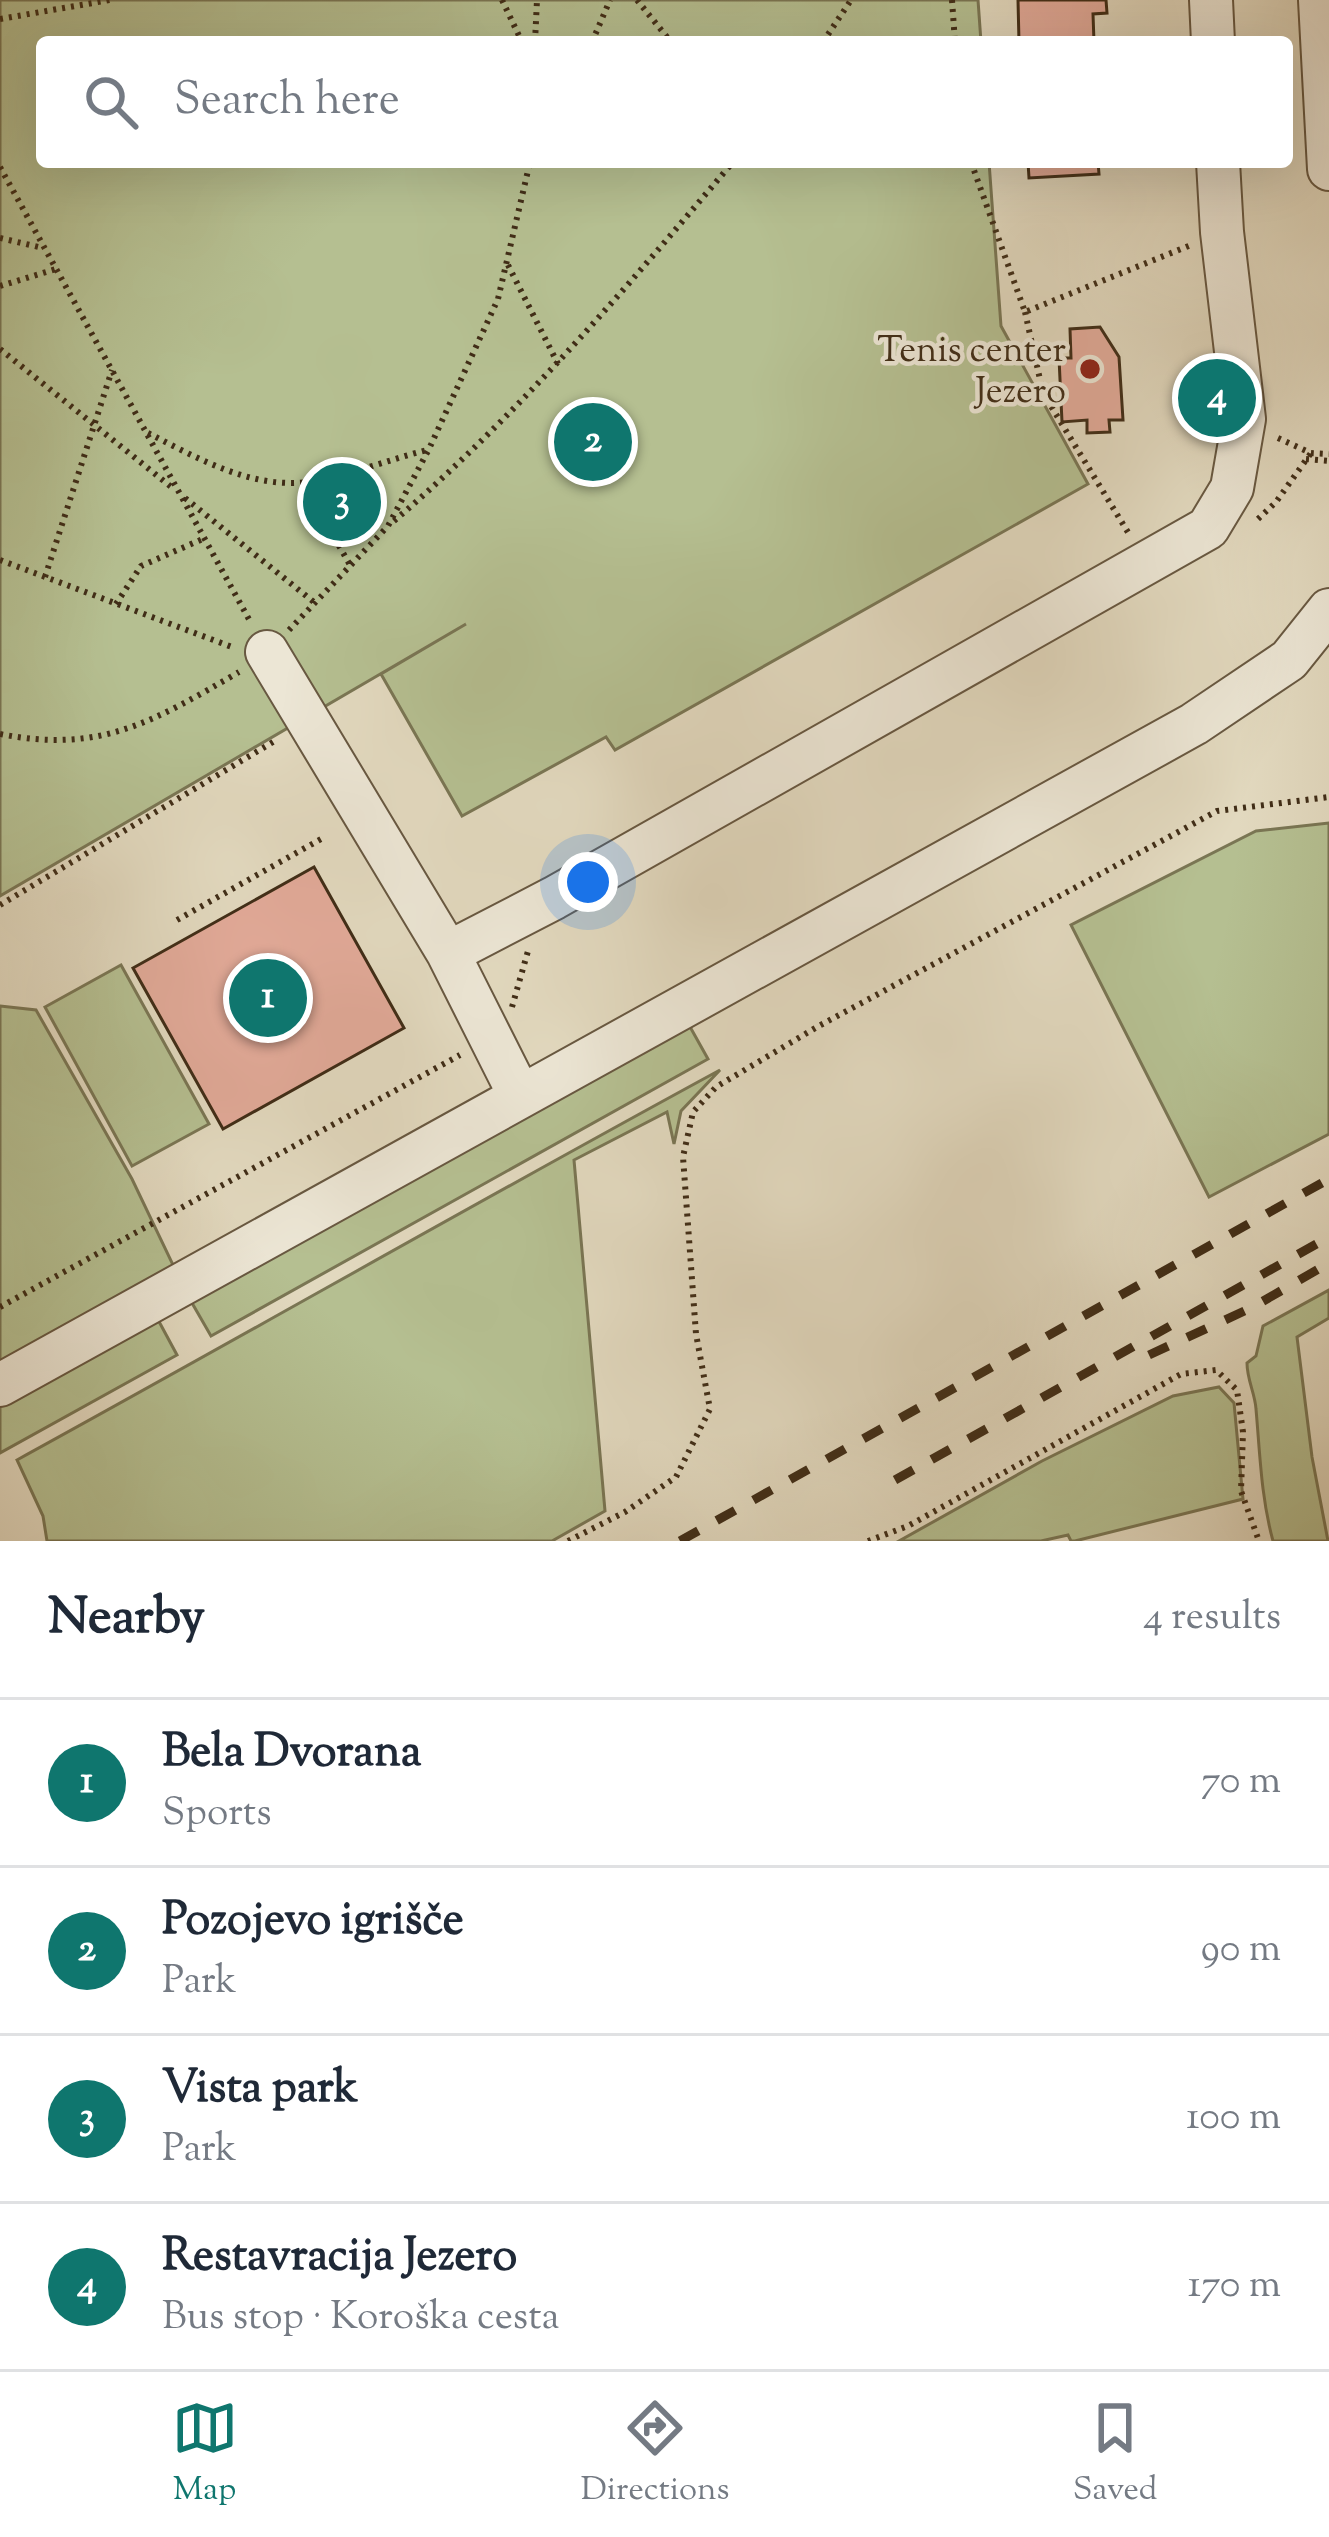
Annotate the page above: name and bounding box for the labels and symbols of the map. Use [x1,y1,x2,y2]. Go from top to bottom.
place label: Tenis center Jezero [877,326,1066,419]
pin: 4 [1178,353,1256,443]
marker: Tenis center Jezero [1077,356,1103,382]
pin: 2 [554,397,632,487]
pin: 3 [303,457,381,547]
your location [558,852,618,912]
pin: 1 [229,953,307,1043]

